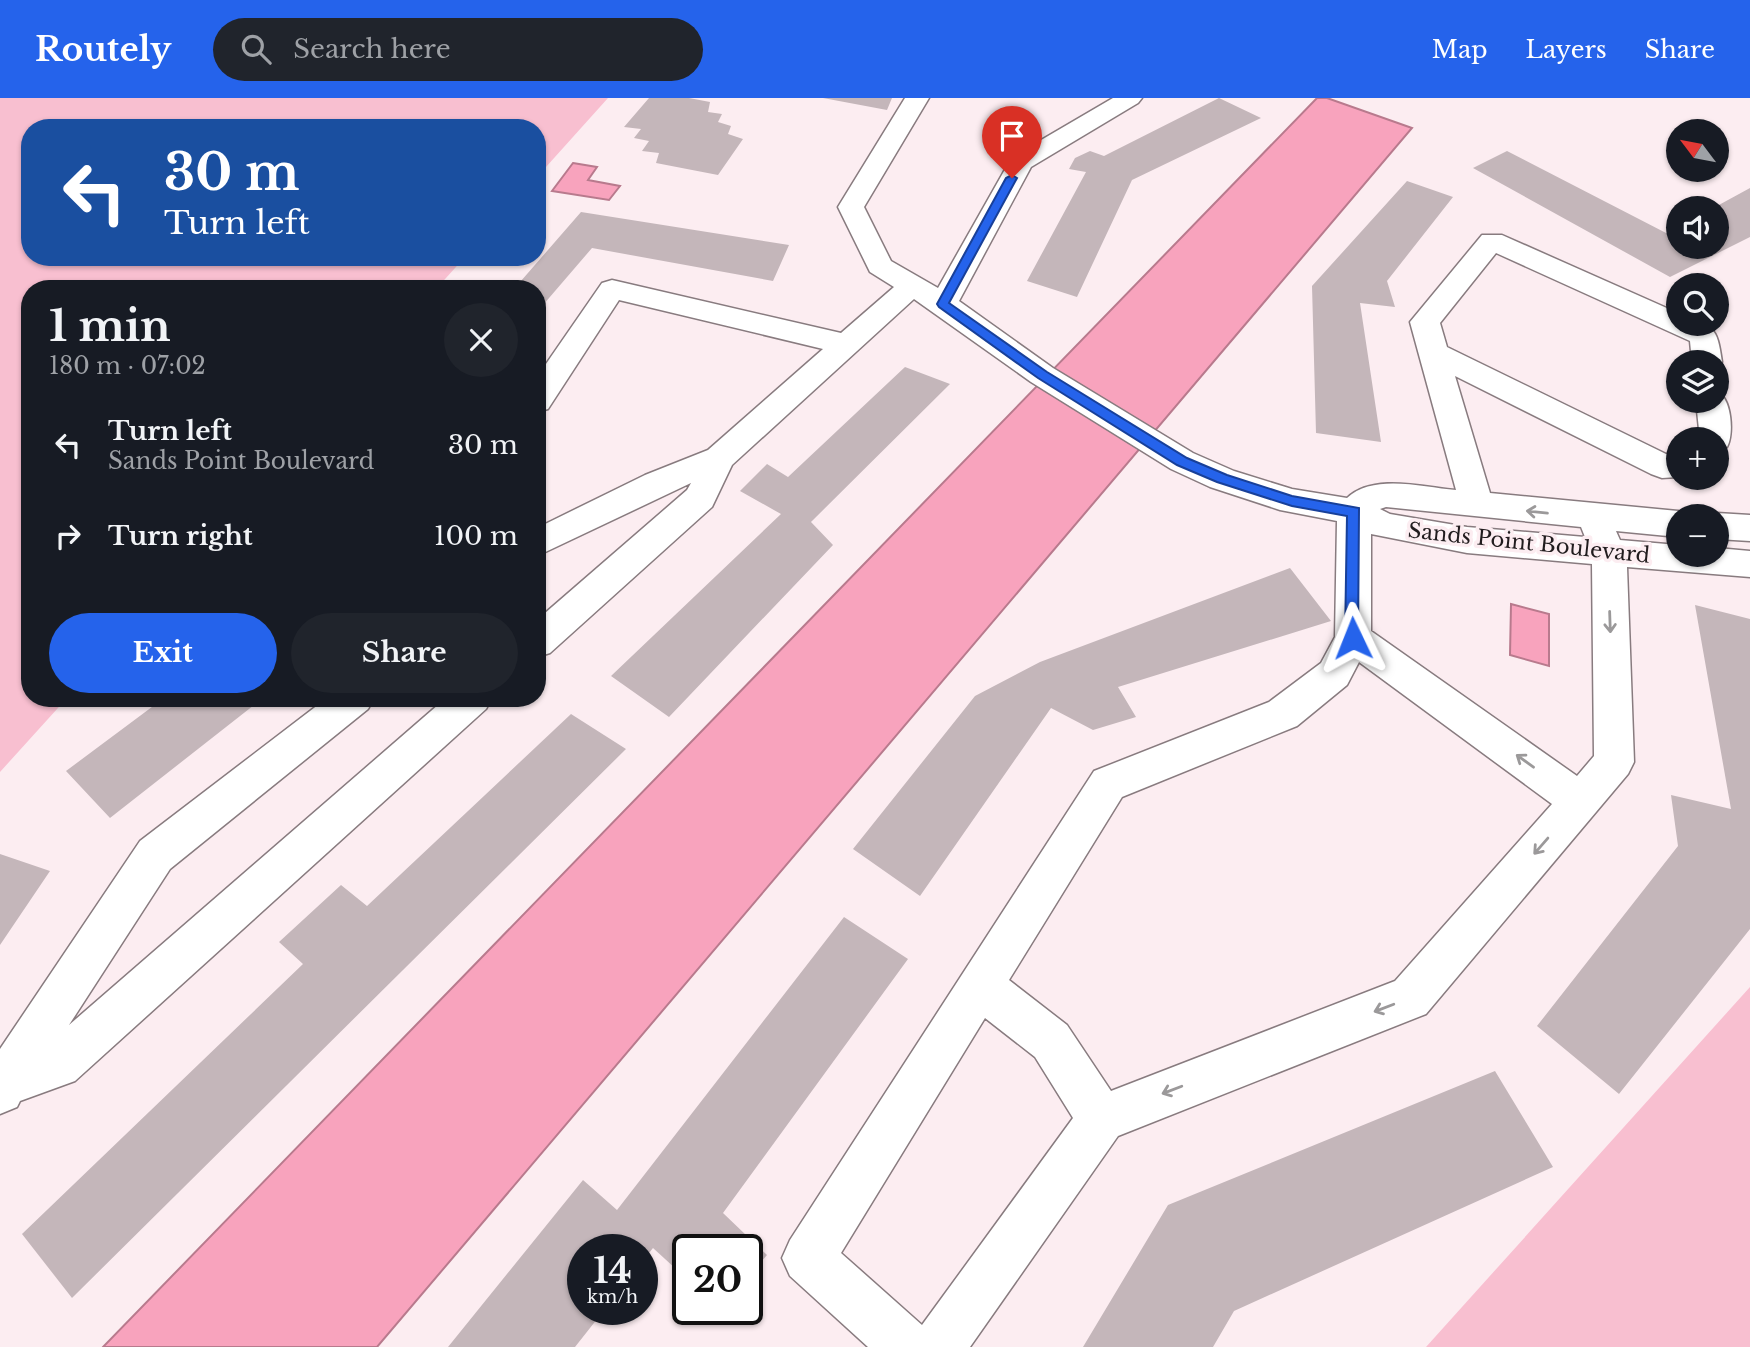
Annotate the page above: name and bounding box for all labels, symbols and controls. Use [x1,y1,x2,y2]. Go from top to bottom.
search box [213,18,703,81]
text: Routely [35,29,171,70]
icon: search [237,30,275,68]
text: Search here [293,33,451,65]
text: Map [1432,35,1488,64]
text: Layers [1526,35,1607,64]
text: Share [1645,35,1715,64]
pin [982,106,1042,178]
icon: arrive [993,117,1031,155]
north arrow [1666,119,1729,182]
map controls [1666,119,1729,567]
text: 30 m [164,142,299,203]
icon: left [49,147,140,238]
button: sound [1666,196,1729,259]
text: Turn left [164,203,310,243]
button: search [1666,273,1729,336]
text: 1 min [49,300,171,352]
button: close [444,303,518,377]
button: layers [1666,350,1729,413]
text: 180 m · 07:02 [49,352,206,380]
text: Turn left [108,415,232,447]
icon: left [49,426,87,464]
button: + [1666,427,1729,490]
text: 30 m [448,429,518,461]
text: Sands Point Boulevard [108,447,374,475]
button: − [1666,504,1729,567]
one-way arrow [1526,505,1549,518]
icon: right [49,517,87,555]
street label: Sands Point Boulevard [1407,517,1651,569]
text: Turn right [108,520,253,552]
text: 100 m [434,520,518,552]
position arrow [1316,601,1390,675]
one-way arrow [1604,610,1617,633]
button: Exit [49,613,277,693]
button: Share [291,613,518,693]
one-way arrow [1516,754,1535,769]
one-way arrow [1533,837,1549,855]
one-way arrow [1374,1002,1396,1015]
one-way arrow [1162,1085,1184,1098]
speed limit sign: 20 [672,1234,763,1325]
text: 14 [593,1249,632,1292]
text: km/h [587,1286,638,1308]

